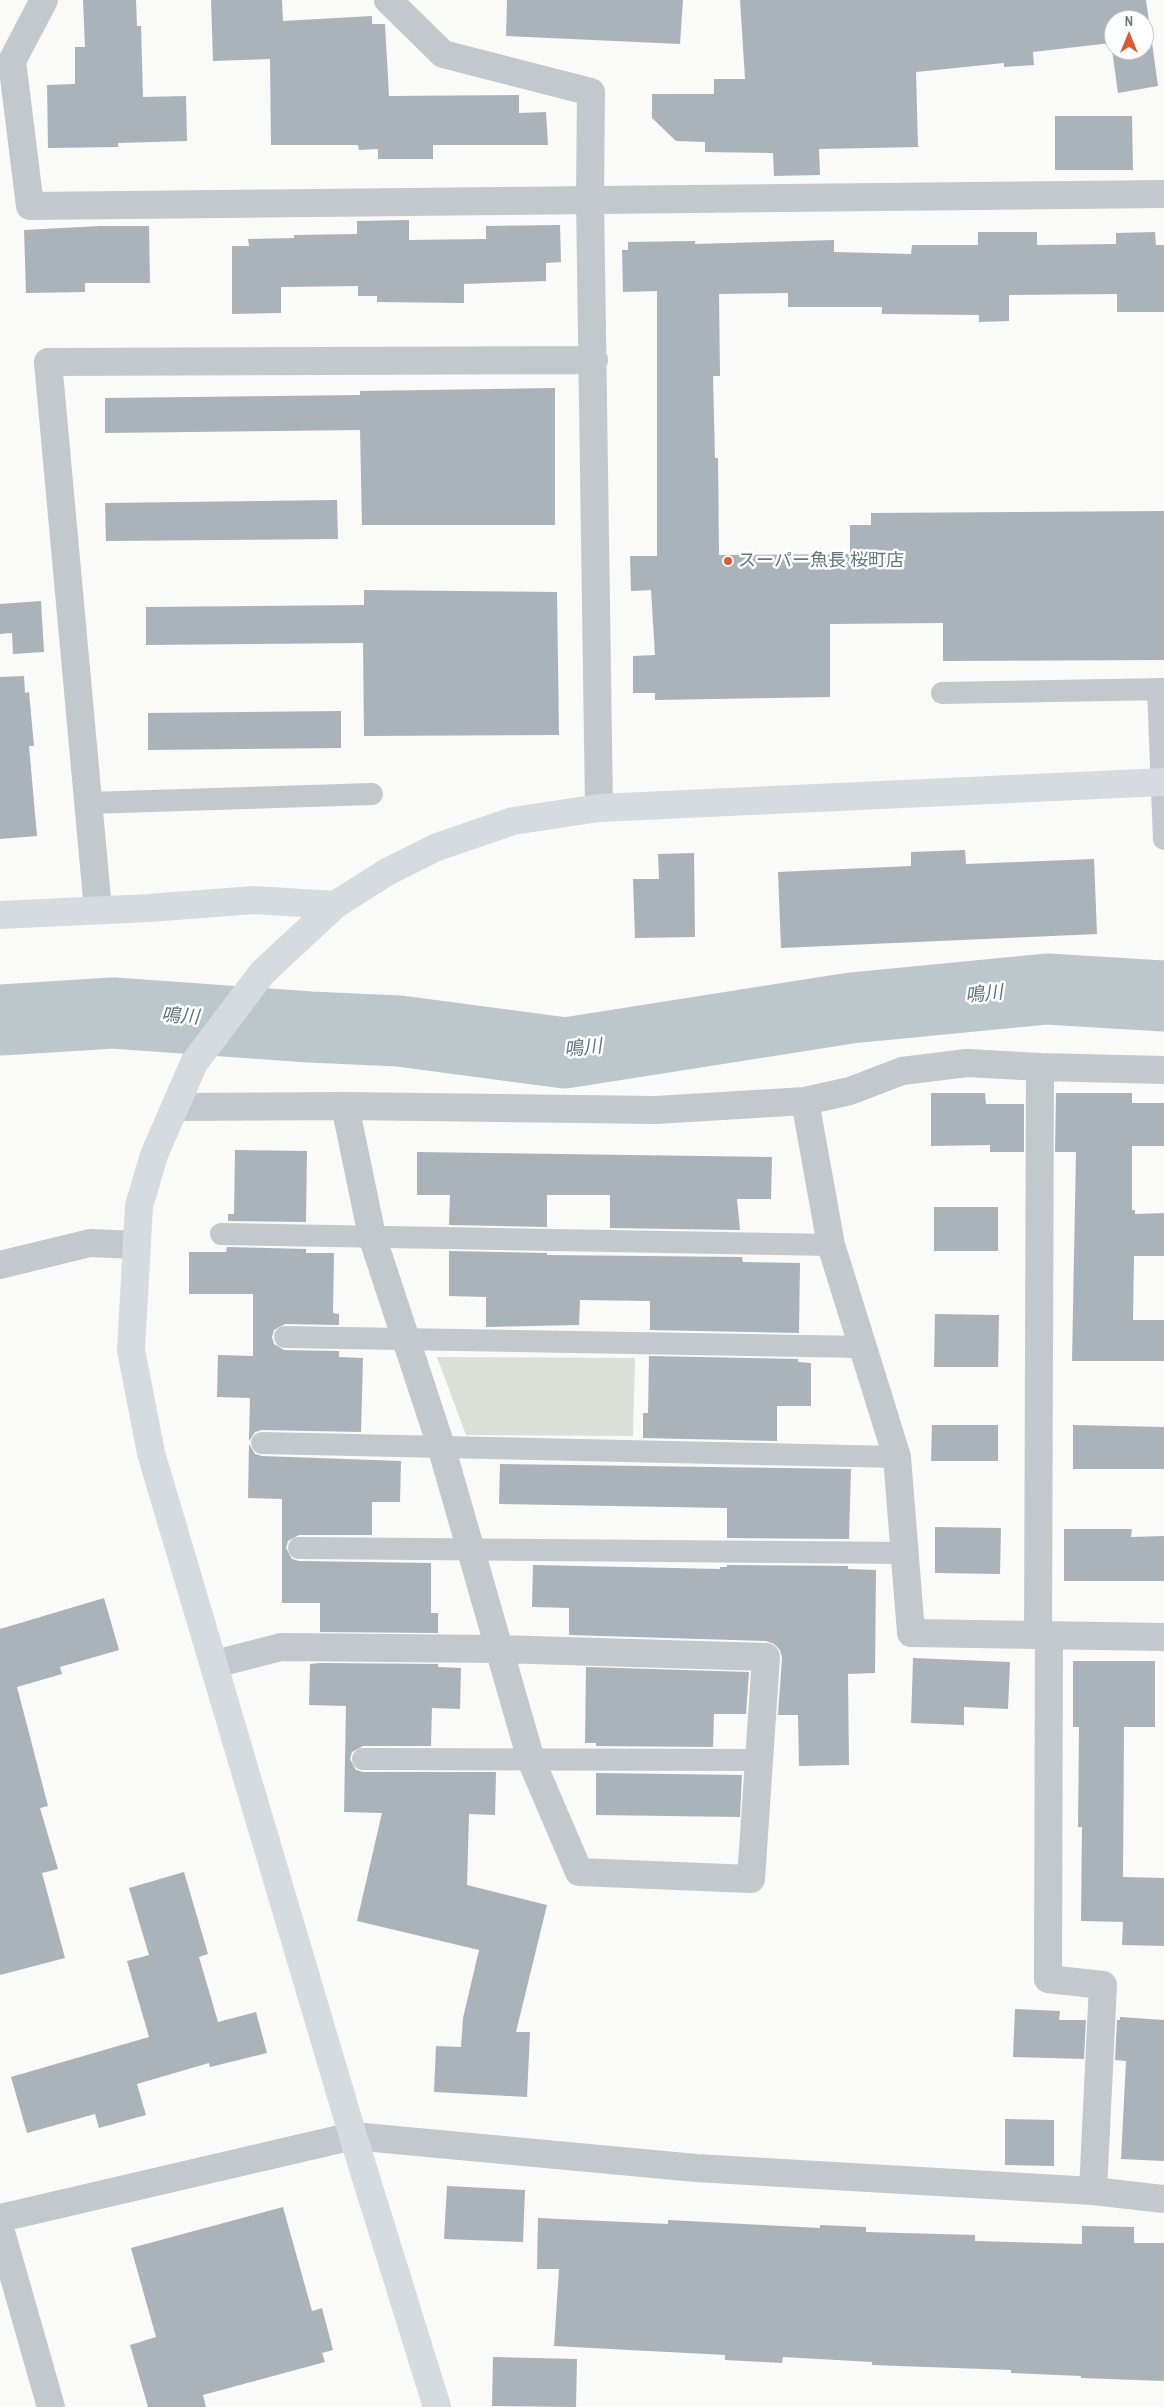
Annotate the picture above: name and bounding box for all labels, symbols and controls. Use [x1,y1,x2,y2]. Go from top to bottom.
north arrow [1104,10,1154,60]
text: N [1125,12,1133,30]
place label: スーパー魚長 桜町店 [738,550,904,572]
marker: スーパー魚長 桜町店 [722,555,734,567]
water label: 鳴川 [964,982,1004,1008]
water label: 鳴川 [160,1004,200,1030]
water label: 鳴川 [563,1036,603,1062]

